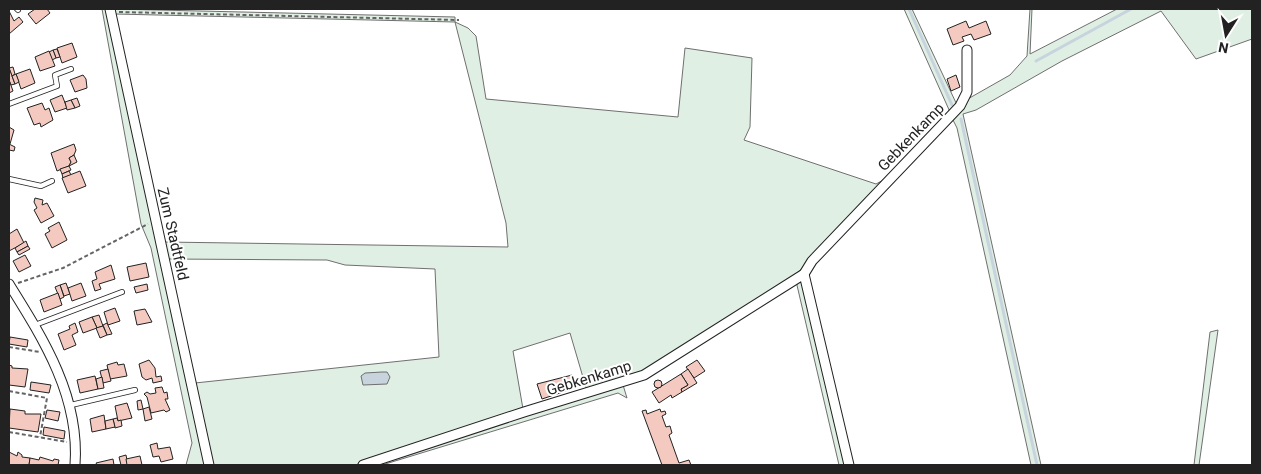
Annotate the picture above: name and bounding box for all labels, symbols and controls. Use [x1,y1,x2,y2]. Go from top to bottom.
north arrow [1201,10,1251,60]
text: N [1217,39,1230,57]
street label: Gebkenkamp [874,99,948,175]
street label: Zum Stadtfeld [154,186,192,282]
street label: Gebkenkamp [544,357,634,399]

